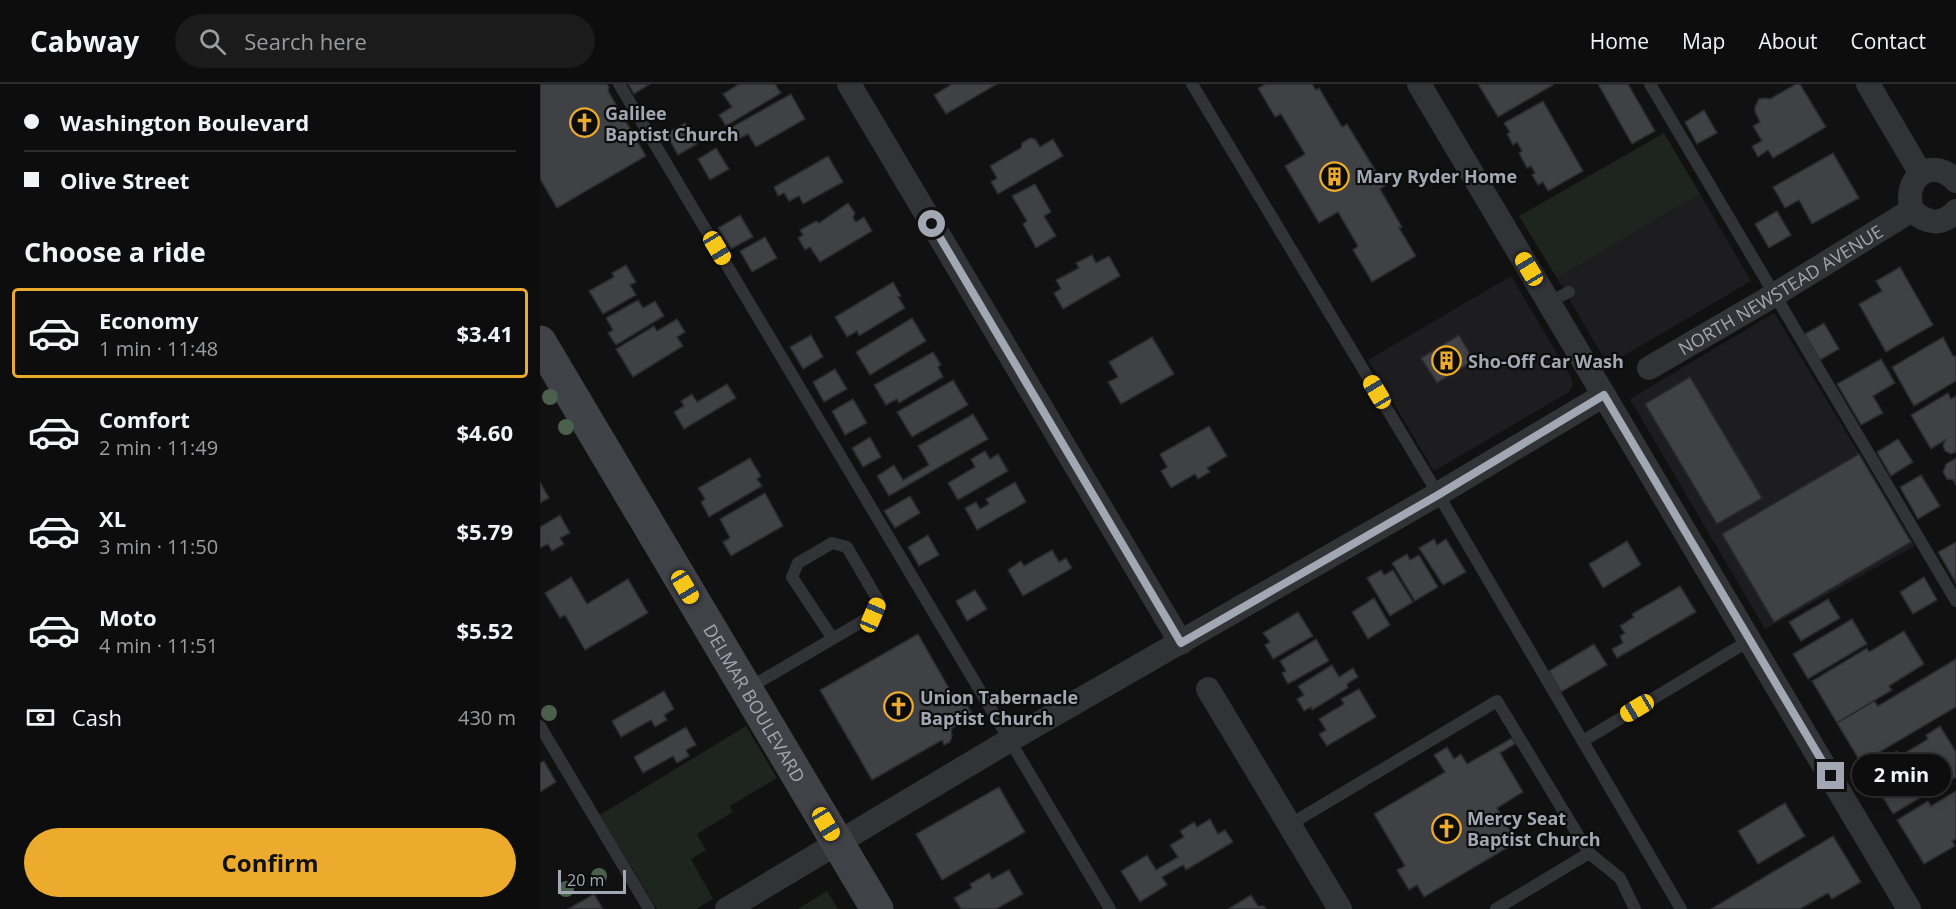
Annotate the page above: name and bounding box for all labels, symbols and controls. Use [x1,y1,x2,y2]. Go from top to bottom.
search box [175,14,595,68]
text: Cabway [30,22,139,60]
icon: search [196,25,229,58]
text: Search here [244,26,367,56]
text: Home [1590,27,1649,55]
text: Map [1682,27,1725,55]
text: About [1758,27,1818,55]
text: Contact [1851,27,1926,55]
place label: Galilee Baptist Church [605,101,739,146]
text: Washington Boulevard [60,107,309,137]
church icon: Galilee Baptist Church [568,107,600,139]
building icon: Mary Ryder Home [1319,160,1351,192]
place label: Mary Ryder Home [1356,164,1517,188]
text: Olive Street [60,165,189,195]
route start [918,210,945,237]
street label: NORTH NEWSTEAD AVENUE [1674,219,1887,360]
car [700,228,734,268]
text: Choose a ride [24,233,206,270]
car [1512,249,1546,289]
text: Economy [99,305,198,335]
icon: car [27,306,81,360]
text: $3.41 [456,318,513,348]
text: 1 min · 11:48 [99,335,218,362]
building icon: Sho-Off Car Wash [1431,345,1463,377]
place label: Sho-Off Car Wash [1468,349,1624,373]
car [1360,372,1394,412]
text: Comfort [99,404,190,434]
icon: car [27,405,81,459]
text: $4.60 [456,417,513,447]
text: 2 min · 11:49 [99,434,218,461]
text: XL [99,503,126,533]
icon: car [27,504,81,558]
text: $5.79 [456,516,513,546]
text: 3 min · 11:50 [99,533,218,560]
car [668,567,702,607]
car [858,595,888,635]
text: Moto [99,602,157,632]
icon: car [27,603,81,657]
text: $5.52 [456,615,513,645]
street label: DELMAR BOULEVARD [698,619,811,787]
text: 4 min · 11:51 [99,632,218,659]
place label: Union Tabernacle Baptist Church [920,685,1078,730]
church icon: Union Tabernacle Baptist Church [883,691,915,723]
car [1617,691,1657,725]
icon: cash [24,701,57,734]
text: Cash [72,702,122,732]
text: 430 m [458,704,516,731]
callout: 2 min [1852,755,1951,797]
text: 2 min [1874,761,1929,788]
route end [1817,762,1844,789]
car [809,804,843,844]
place label: Mercy Seat Baptist Church [1467,806,1601,851]
church icon: Mercy Seat Baptist Church [1430,812,1462,844]
button: Confirm [24,828,516,897]
scale bar [558,867,626,894]
text: 20 m [567,869,604,891]

